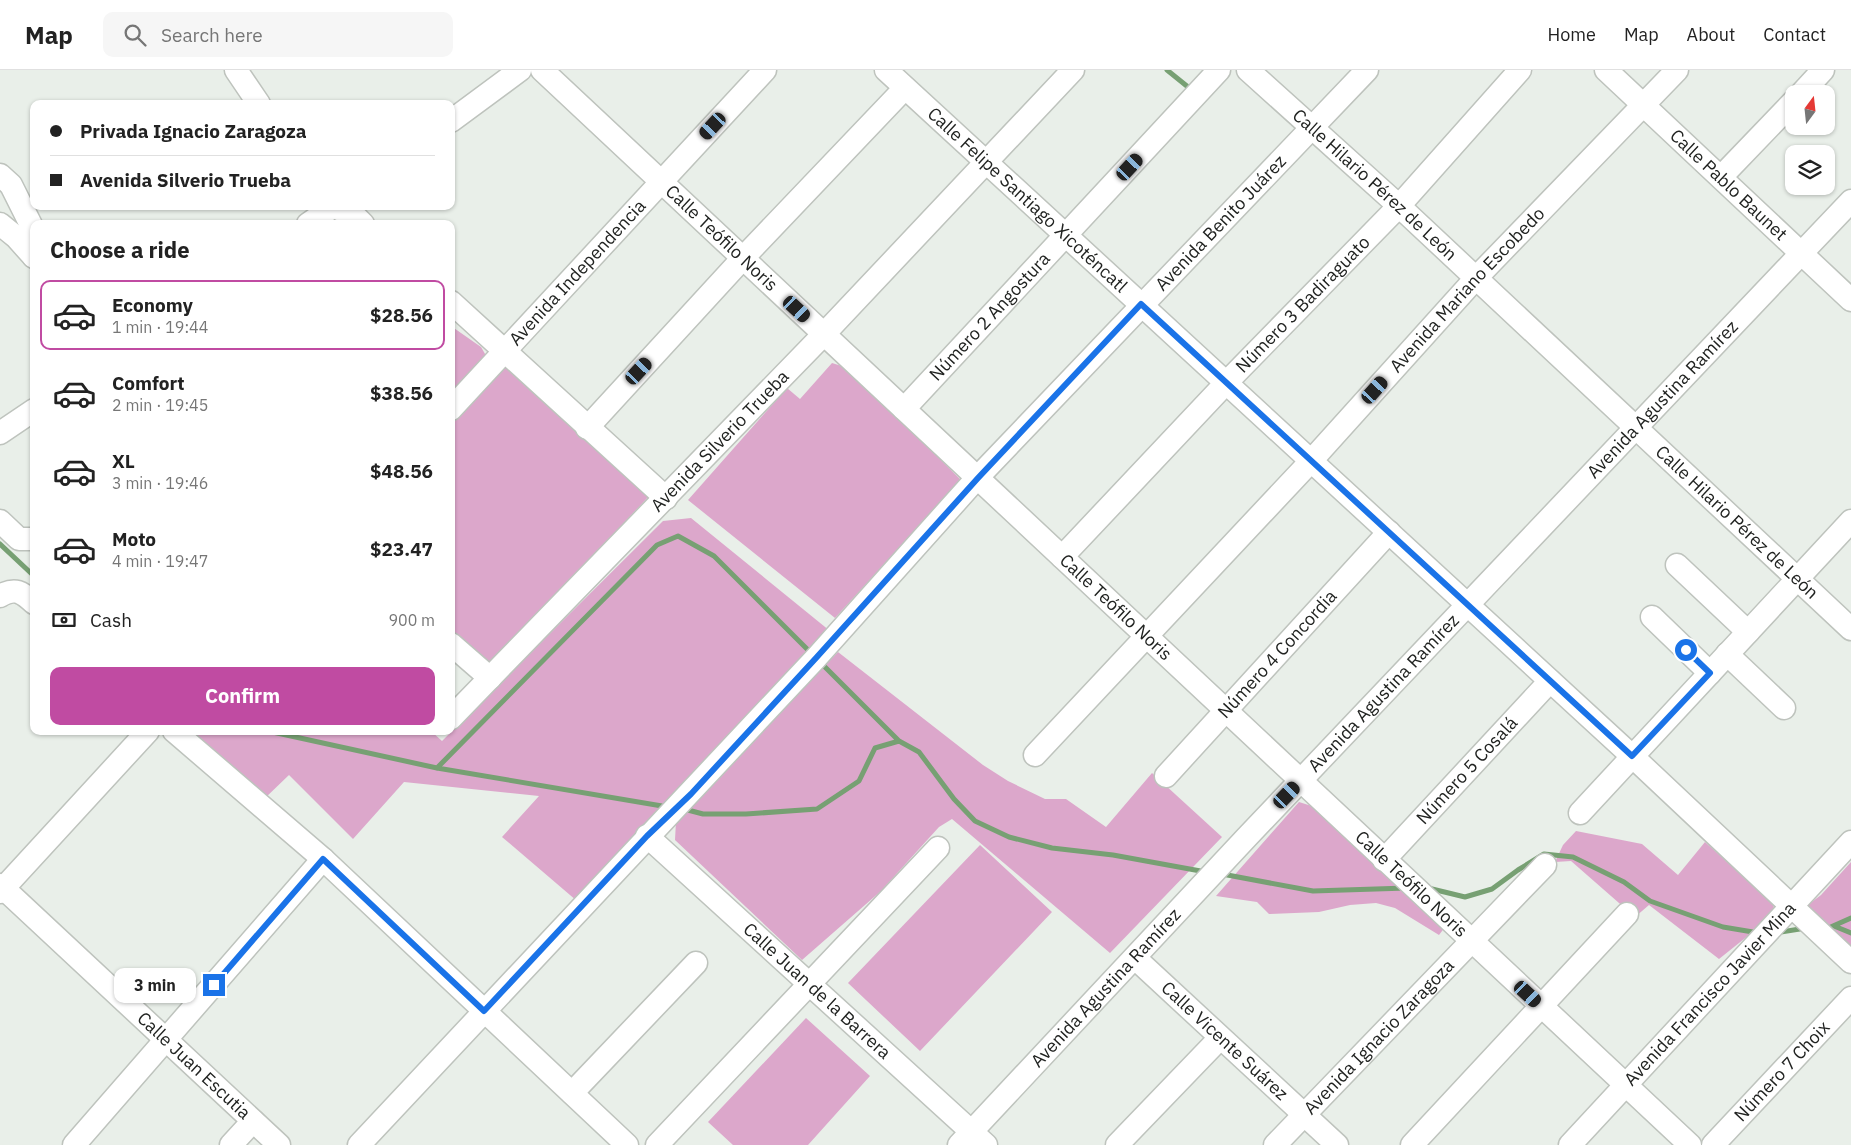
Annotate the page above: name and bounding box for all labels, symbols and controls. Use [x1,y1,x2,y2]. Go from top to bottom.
search box [103,12,453,57]
text: Map [25,19,73,51]
icon: search [121,21,149,49]
text: Search here [161,23,263,47]
text: Home [1548,23,1596,46]
text: Map [1624,23,1659,46]
text: About [1687,23,1735,46]
text: Contact [1763,23,1826,46]
north arrow [1785,85,1835,135]
map controls [1785,85,1835,195]
street label: Calle Felipe Santiago Xicoténcatl [923,102,1133,297]
street label: Calle Hilario Pérez de León [1288,104,1462,265]
car [697,110,728,142]
text: Privada Ignacio Zaragoza [80,119,307,143]
street label: Calle Pablo Baunet [1665,124,1792,245]
button: layers [1785,145,1835,195]
street label: Avenida Benito Juárez [1150,150,1291,296]
car [1114,151,1145,183]
text: Avenida Silverio Trueba [80,168,291,192]
street label: Calle Teófilo Noris [661,180,783,296]
street label: Avenida Independencia [504,194,651,350]
street label: Avenida Mariano Escobedo [1384,202,1549,377]
street label: Número 3 Badiraguato [1230,231,1375,377]
text: Choose a ride [50,235,190,264]
street label: Número 2 Angostura [924,247,1055,385]
icon: car [52,293,97,338]
text: Economy [112,293,193,317]
car [780,293,813,325]
text: $28.56 [370,303,433,327]
street label: Avenida Agustina Ramírez [1582,315,1743,483]
text: 1 min · 19:44 [112,317,208,337]
car [623,355,654,387]
street label: Avenida Silverio Trueba [646,365,794,517]
icon: car [52,371,97,416]
text: Comfort [112,371,185,395]
car [1359,374,1390,406]
text: $38.56 [370,381,433,405]
text: 2 min · 19:45 [112,395,208,415]
street label: Calle Hilario Pérez de León [1651,440,1824,604]
icon: car [52,449,97,494]
text: XL [112,449,135,473]
text: $48.56 [370,459,433,483]
text: 3 min · 19:46 [112,473,208,493]
icon: car [52,527,97,572]
text: Moto [112,527,156,551]
text: $23.47 [370,537,433,561]
street label: Calle Teófilo Noris [1055,549,1177,665]
text: 4 min · 19:47 [112,551,208,571]
street label: Número 4 Concordia [1212,585,1342,723]
icon: cash [50,606,78,634]
text: Cash [90,608,132,632]
street label: Avenida Agustina Ramírez [1303,609,1464,777]
text: 900 m [388,610,435,630]
route start [1675,639,1697,661]
button: Confirm [50,667,435,725]
street label: Número 5 Cosalá [1411,711,1522,829]
car [1271,779,1302,811]
street label: Calle Teófilo Noris [1351,825,1473,942]
street label: Avenida Francisco Javier Mina [1619,897,1801,1090]
street label: Avenida Agustina Ramírez [1026,903,1185,1072]
street label: Calle Juan de la Barrera [739,917,896,1064]
street label: Avenida Ignacio Zaragoza [1299,954,1459,1119]
callout: 3 min [114,968,196,1002]
route end [203,974,225,996]
text: 3 min [134,975,176,995]
street label: Calle Vicente Suárez [1157,976,1293,1105]
car [1511,978,1544,1010]
street label: Calle Juan Escutia [133,1007,256,1124]
street label: Número 7 Choix [1729,1016,1835,1126]

